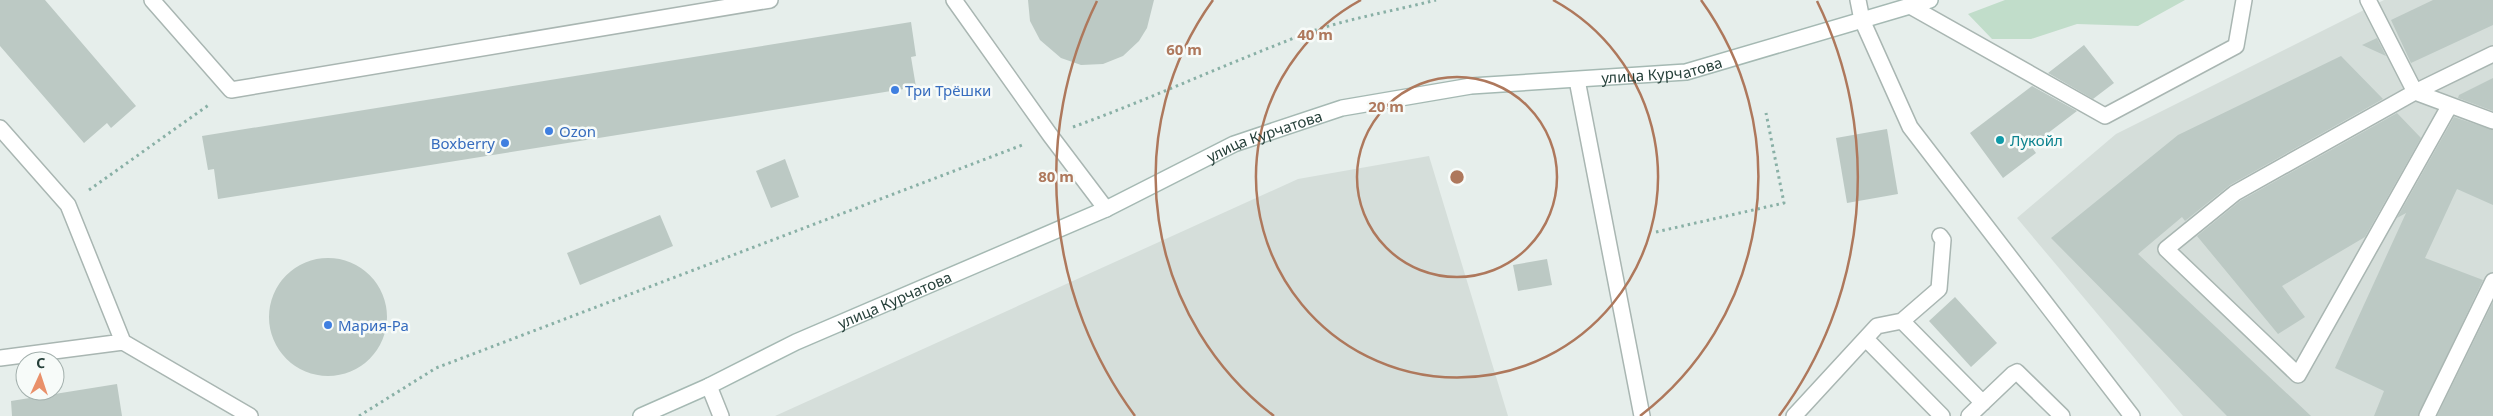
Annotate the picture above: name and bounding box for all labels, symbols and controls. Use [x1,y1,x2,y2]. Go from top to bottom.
text: 40 m [1297,24,1333,44]
text: 60 m [1166,39,1202,59]
street label: улица Курчатова [1601,52,1724,87]
place label: Три Трёшки [905,80,991,100]
marker: Три Трёшки [889,84,901,96]
text: 20 m [1368,96,1404,116]
street label: улица Курчатова [1203,105,1325,166]
place label: Ozon [559,121,596,141]
marker: Ozon [543,125,555,137]
place label: Лукойл [2010,130,2063,150]
place label: Boxberry [431,133,495,153]
marker: Лукойл [1994,134,2006,146]
marker: Boxberry [499,137,511,149]
text: 80 m [1038,166,1074,186]
centre of rings [1448,168,1466,186]
street label: улица Курчатова [835,267,954,333]
place label: Мария-Ра [338,315,409,335]
marker: Мария-Ра [322,319,334,331]
north arrow [15,351,65,401]
text: С [36,353,46,372]

